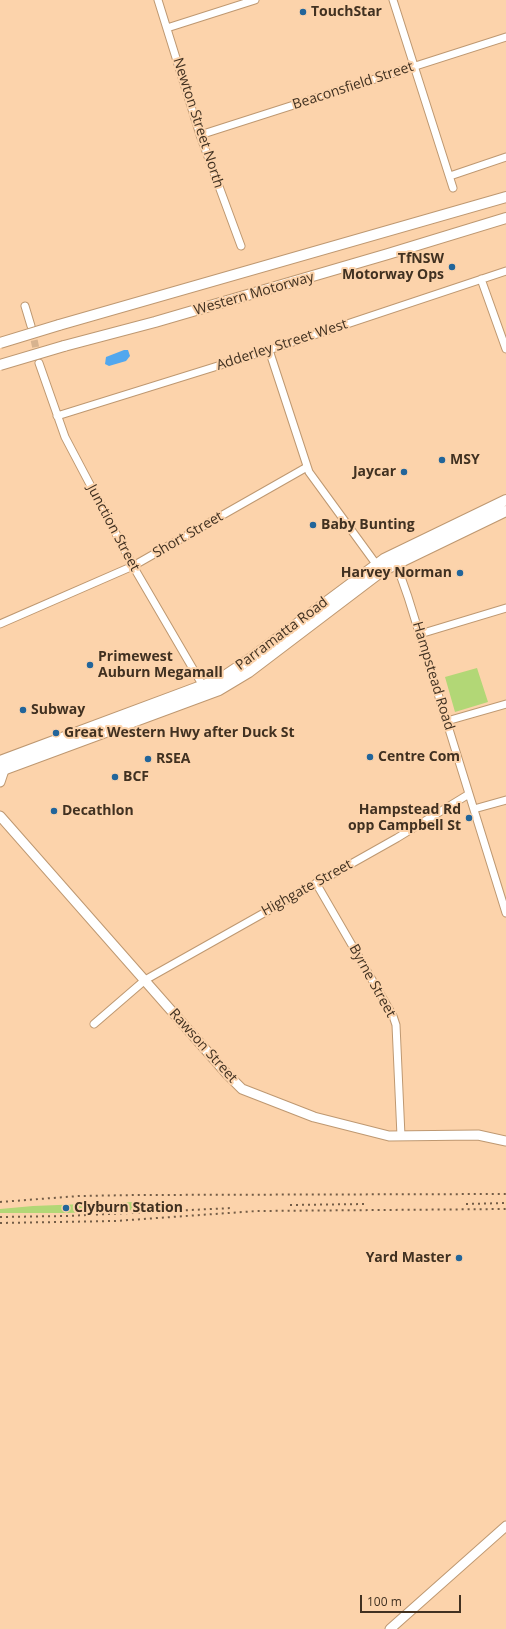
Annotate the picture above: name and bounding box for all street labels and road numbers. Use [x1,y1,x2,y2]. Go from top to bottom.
street label: Newton Street North [169,56,227,190]
street label: Beaconsfield Street [290,59,416,113]
street label: Western Motorway [192,269,316,319]
street label: Adderley Street West [214,316,350,374]
street label: Junction Street [83,482,143,574]
street label: Short Street [150,508,226,562]
street label: Parramatta Road [233,594,331,674]
street label: Hampstead Road [409,620,457,732]
street label: Highgate Street [259,856,355,920]
street label: Byrne Street [345,942,399,1020]
street label: Rawson Street [165,1006,241,1086]

